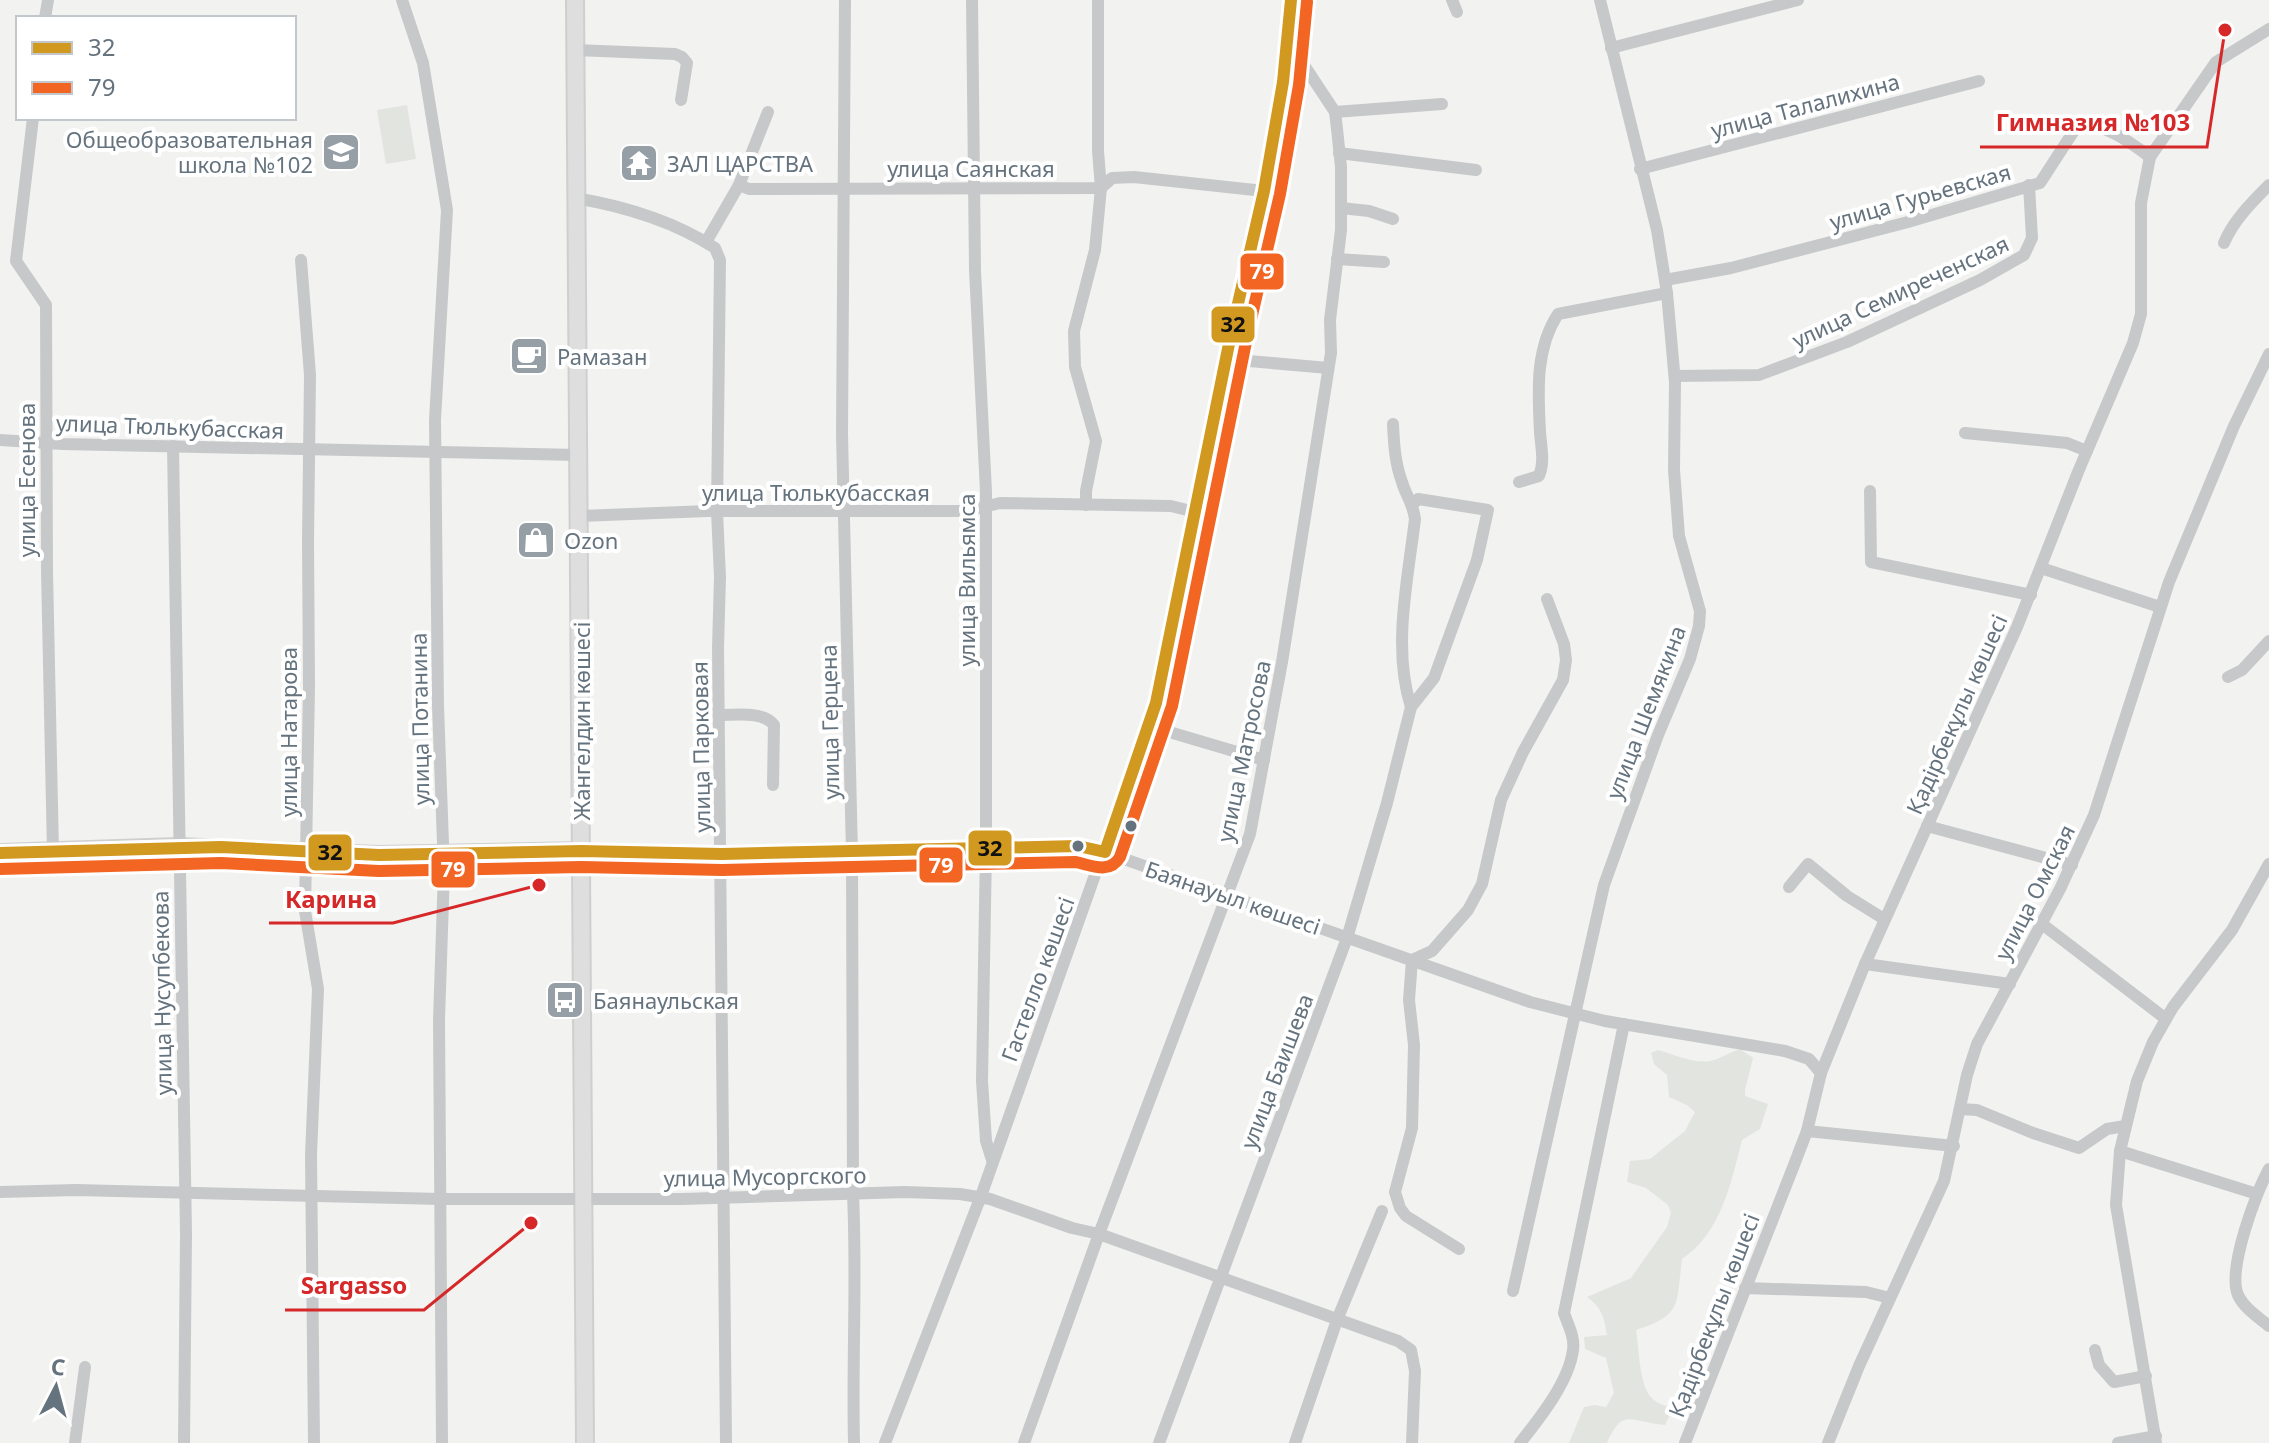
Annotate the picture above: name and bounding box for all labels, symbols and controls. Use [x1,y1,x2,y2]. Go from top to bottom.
legend [16,16,296,120]
text: 32 [88,30,115,63]
street label: улица Талалихина [1707,65,1903,145]
text: 79 [88,70,115,103]
callout: Гимназия №103 [1980,99,2207,147]
text: Гимназия №103 [1996,105,2190,138]
place label: Общеобразовательная школа №102 [66,124,313,179]
school or university icon: Общеобразовательная школа №102 [320,131,362,173]
temple icon: ЗАЛ ЦАРСТВА [618,142,660,184]
place label: ЗАЛ ЦАРСТВА [667,148,814,178]
street label: улица Саянская [887,153,1055,183]
street label: улица Гурьевская [1826,156,2014,236]
street label: улица Семиреченская [1787,228,2013,354]
line badge: 79 [1239,252,1285,291]
text: 79 [1249,255,1275,285]
line badge: 32 [1210,305,1256,344]
text: 32 [1220,308,1246,338]
cafe icon: Рамазан [508,335,550,377]
place label: Рамазан [557,341,648,371]
street label: улица Есенова [11,403,41,557]
street label: улица Тюлькубасская [56,407,284,445]
street label: улица Тюлькубасская [702,477,930,507]
street label: улица Вильямса [951,493,981,667]
shop icon: Ozon [515,519,557,561]
place label: Ozon [564,525,618,555]
street label: Қадірбекұлы көшесі [1898,609,2014,819]
street label: улица Шемякина [1598,621,1692,803]
street label: Жангелдин көшесі [566,622,596,821]
street label: улица Потанина [402,633,436,805]
street label: улица Герцена [813,644,845,800]
street label: улица Натарова [273,647,303,817]
street label: улица Матросова [1209,657,1277,845]
street label: улица Парковая [684,661,716,833]
unlabelled marker [1123,818,1139,834]
street label: улица Омская [1987,819,2081,965]
line badge: 32 [967,829,1013,867]
text: 32 [977,832,1003,862]
line badge: 32 [307,833,353,872]
text: 32 [317,836,343,866]
unlabelled marker [1070,838,1086,854]
line badge: 79 [918,846,964,884]
text: 79 [928,849,954,879]
line badge: 79 [430,850,476,889]
text: 79 [440,853,466,883]
street label: Баянауыл көшесі [1141,853,1325,941]
callout: Карина [269,875,393,923]
text: Карина [285,882,377,915]
street label: улица Нусупбекова [144,890,178,1096]
street label: Гастелло көшесі [993,893,1081,1065]
bus stop icon: Баянаульская [544,979,586,1021]
place label: Баянаульская [593,985,739,1015]
street label: улица Баишева [1233,989,1319,1153]
street label: улица Мусоргского [663,1159,867,1193]
street label: Қадірбекұлы көшесі [1660,1209,1766,1421]
callout: Sargasso [285,1262,424,1310]
text: Sargasso [301,1268,407,1301]
north arrow [16,1347,96,1427]
text: С [50,1350,67,1382]

